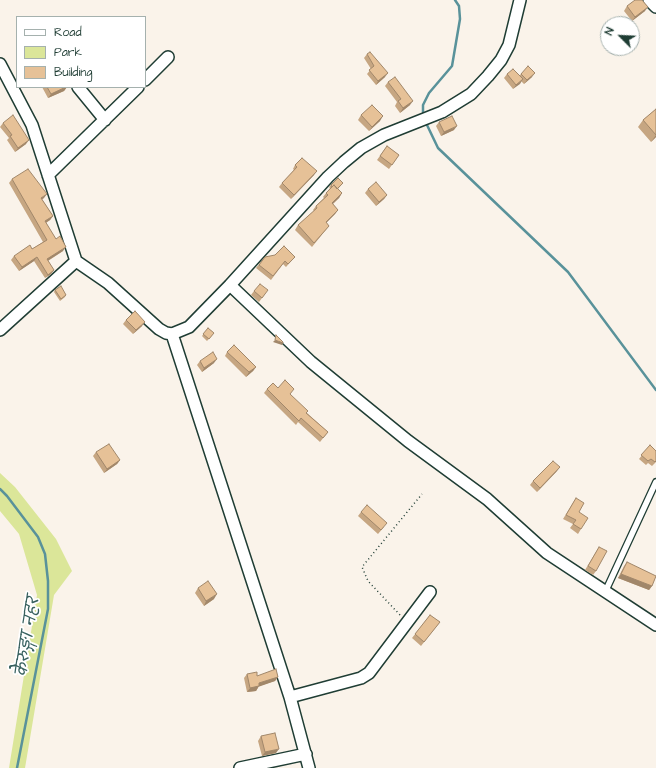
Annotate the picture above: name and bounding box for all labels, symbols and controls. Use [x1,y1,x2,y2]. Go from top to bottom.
legend [16,16,146,88]
north arrow [600,16,640,56]
text: Road [54,24,82,41]
text: N [601,25,618,38]
text: Park [54,44,82,61]
text: Building [54,64,92,81]
water label: केेरुङ्गा नहर [13,596,45,678]

